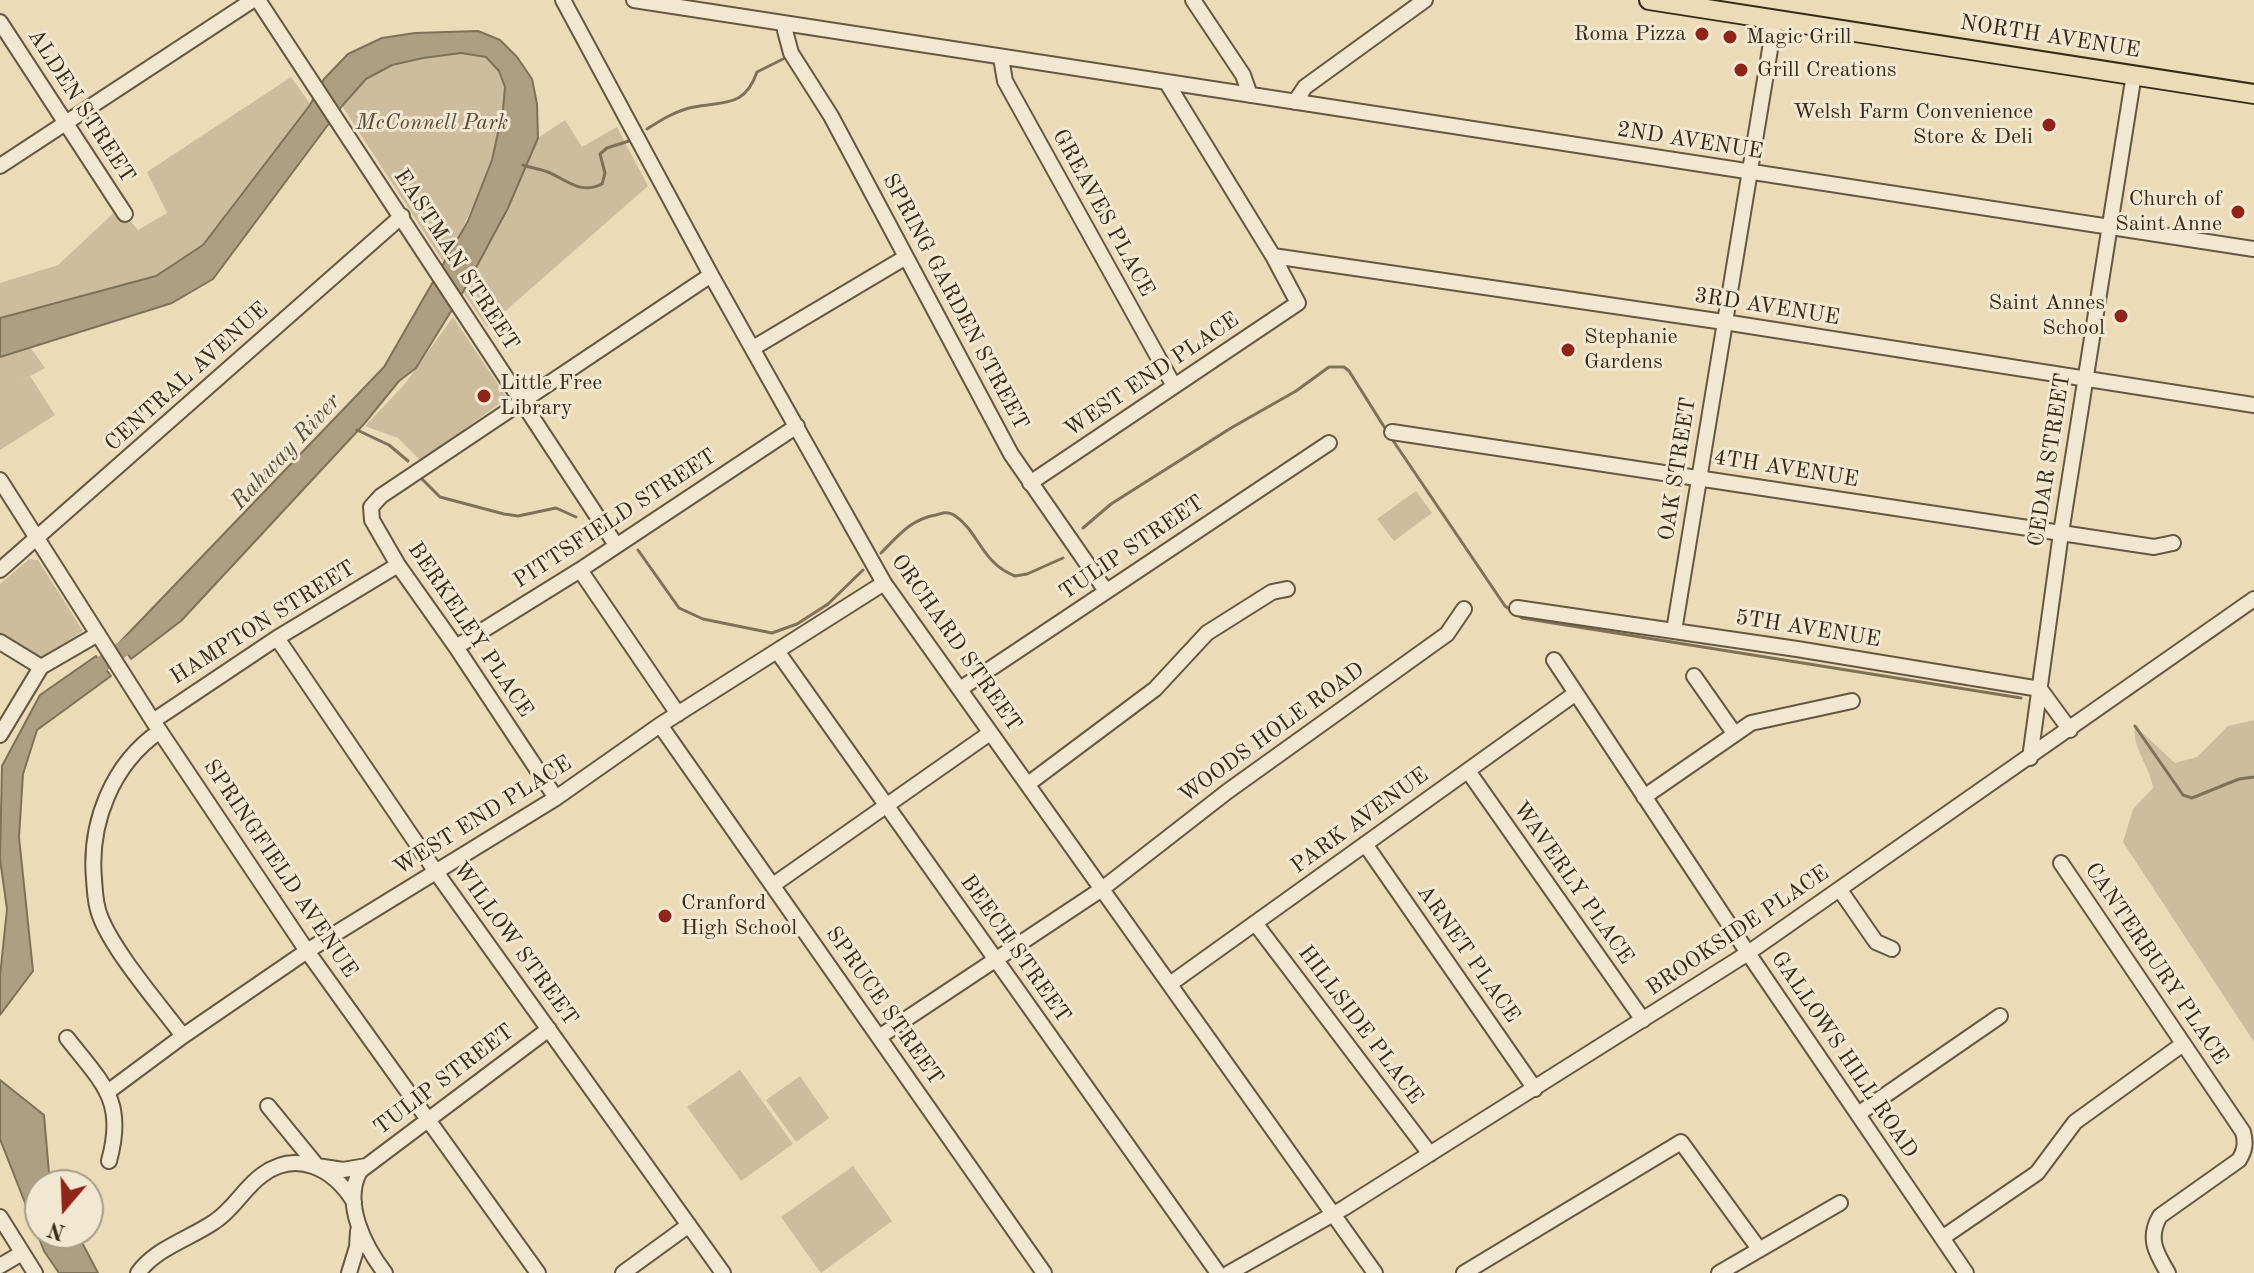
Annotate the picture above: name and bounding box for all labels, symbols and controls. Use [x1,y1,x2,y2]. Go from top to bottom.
street label: NORTH AVENUE [1958,10,2142,64]
place label: Roma Pizza [1574,21,1686,47]
street label: ALDEN STREET [21,24,141,188]
place label: Magic Grill [1746,24,1852,50]
marker: Roma Pizza [1693,25,1711,43]
marker: Magic Grill [1721,28,1739,46]
place label: Grill Creations [1757,57,1897,83]
marker: Grill Creations [1732,61,1750,79]
place label: Welsh Farm Convenience Store & Deli [1793,99,2033,150]
park label: McConnell Park [356,110,508,136]
street label: 2ND AVENUE [1615,116,1765,166]
marker: Welsh Farm Convenience Store & Deli [2040,116,2058,134]
street label: GREAVES PLACE [1046,125,1160,301]
street label: EASTMAN STREET [388,164,524,356]
street label: SPRING GARDEN STREET [876,169,1034,435]
place label: Church of Saint Anne [2115,186,2222,238]
marker: Church of Saint Anne [2229,203,2247,221]
street label: 3RD AVENUE [1693,283,1841,331]
place label: Saint Annes School [1989,290,2105,342]
street label: CENTRAL AVENUE [100,297,274,457]
street label: WEST END PLACE [1060,307,1244,443]
marker: Saint Annes School [2112,307,2130,325]
place label: Stephanie Gardens [1584,324,1678,376]
marker: Stephanie Gardens [1559,341,1577,359]
place label: Little Free Library [500,370,602,422]
street label: CEDAR STREET [2023,371,2077,549]
marker: Little Free Library [475,387,493,405]
water label: Rahway River [225,388,347,516]
street label: OAK STREET [1654,395,1702,543]
street label: PITTSFIELD STREET [509,443,721,595]
street label: 4TH AVENUE [1712,444,1860,494]
street label: TULIP STREET [1055,490,1209,606]
street label: BERKELEY PLACE [402,537,538,723]
street label: ORCHARD STREET [885,549,1027,737]
street label: HAMPTON STREET [166,555,360,691]
street label: 5TH AVENUE [1734,604,1882,654]
street label: WOODS HOLE ROAD [1174,657,1370,809]
street label: WEST END PLACE [389,750,577,882]
street label: SPRINGFIELD AVENUE [197,755,363,983]
street label: PARK AVENUE [1286,762,1434,880]
street label: WAVERLY PLACE [1507,797,1639,969]
street label: WILLOW STREET [447,857,583,1031]
street label: CANTERBURY PLACE [2078,858,2234,1070]
street label: BROOKSIDE PLACE [1642,860,1834,1002]
street label: BEECH STREET [954,870,1076,1028]
street label: ARNET PLACE [1411,880,1525,1028]
place label: Cranford High School [681,890,797,942]
marker: Cranford High School [656,907,674,925]
street label: SPRUCE STREET [819,922,949,1090]
street label: HILLSIDE PLACE [1292,941,1428,1109]
street label: GALLOWS HILL ROAD [1765,947,1923,1163]
street label: TULIP STREET [369,1019,519,1141]
north arrow [24,1169,104,1249]
text: N [45,1217,68,1243]

